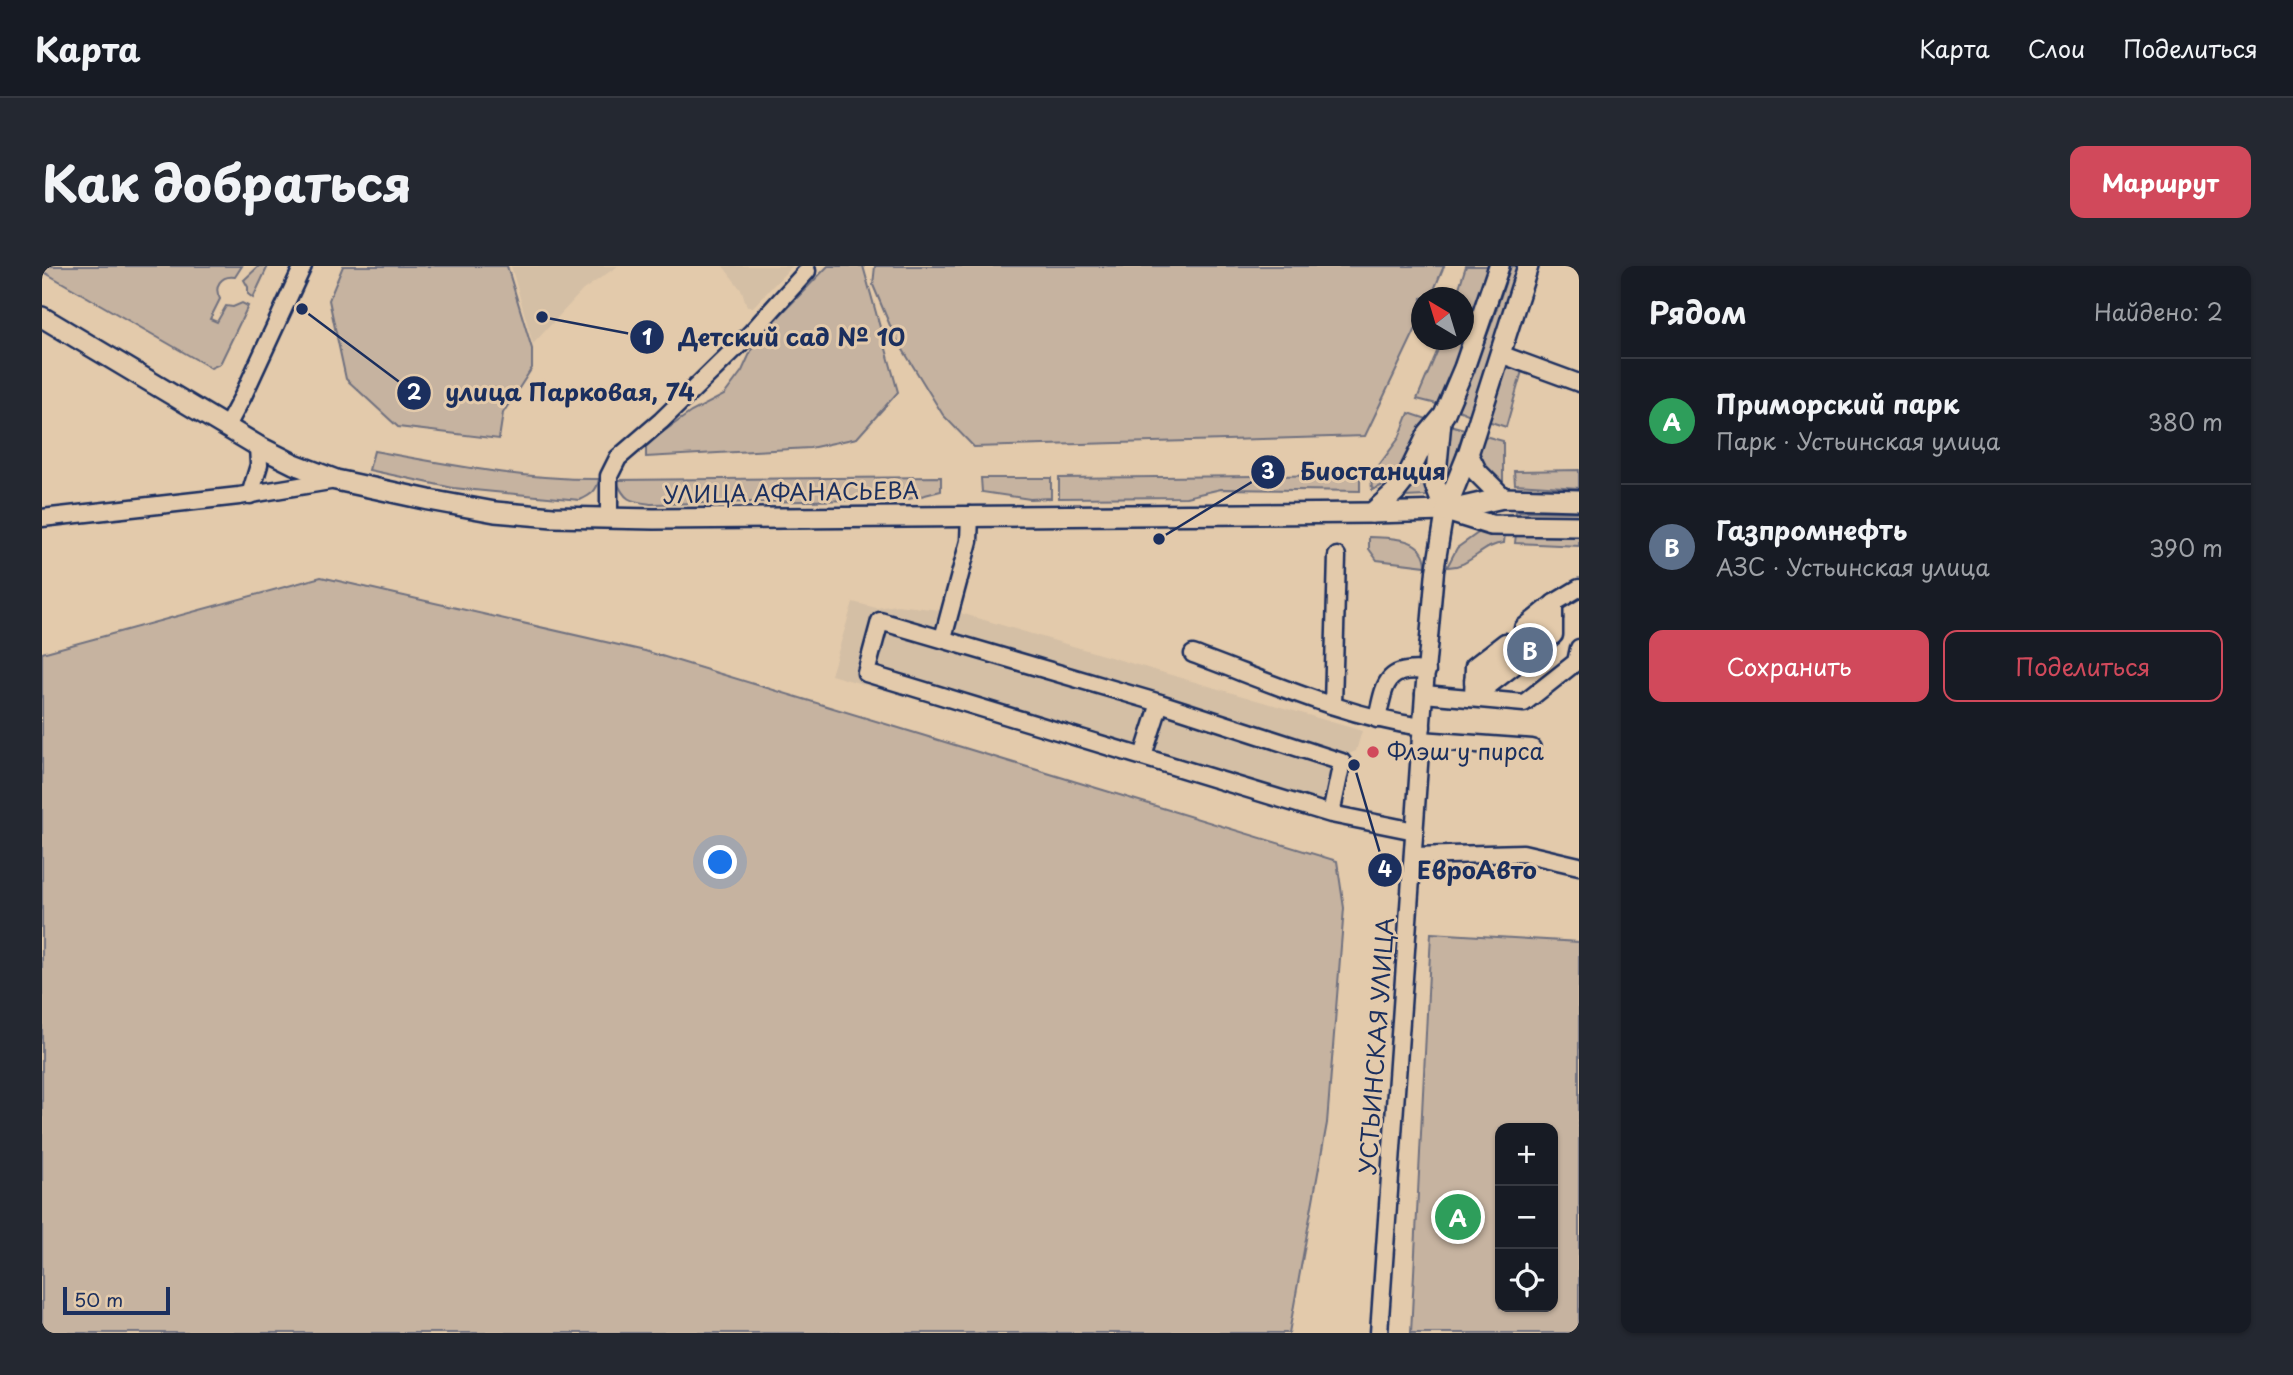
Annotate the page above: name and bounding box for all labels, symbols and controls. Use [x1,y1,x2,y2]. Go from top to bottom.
text: Карта [35,23,141,73]
text: Карта [1919,30,1990,66]
text: Слои [2028,30,2085,66]
text: Поделиться [2123,30,2258,66]
text: Как добраться [42,145,412,219]
button: Маршрут [2070,146,2251,218]
north arrow [1411,287,1474,350]
text: Рядом [1649,289,1747,334]
text: Найдено: 2 [2094,294,2223,329]
callout: Детский сад № 10 [629,315,920,360]
text: Детский сад № 10 [678,318,905,354]
text: 1 [642,320,652,352]
callout: улица Парковая, 74 [396,371,709,416]
text: улица Парковая, 74 [445,373,695,409]
text: 2 [407,375,422,407]
text: Приморский парк [1716,384,1959,423]
text: A [1663,404,1681,439]
text: 380 m [2148,404,2223,439]
text: Парк · Устьинская улица [1716,423,2000,458]
callout: Биостанция [1251,449,1460,494]
text: Биостанция [1300,452,1446,488]
text: 3 [1261,454,1275,486]
street label: УЛИЦА АФАНАСЬЕВА [663,472,919,511]
text: Газпромнефть [1716,510,1907,549]
text: B [1664,530,1680,565]
text: 390 m [2149,530,2223,565]
text: АЗС · Устьинская улица [1716,549,1990,584]
pin: B [1507,624,1553,676]
button: Сохранить [1649,630,1929,702]
button: Поделиться [1943,630,2223,702]
place label: Флэш у пирса [1387,733,1545,768]
marker: Флэш у пирса [1365,744,1381,760]
your location [703,845,737,879]
callout: ЕвроАвто [1368,848,1551,893]
text: ЕвроАвто [1417,851,1537,887]
text: 4 [1378,852,1392,884]
street label: УСТЬИНСКАЯ УЛИЦА [1349,916,1402,1176]
map controls [1495,1123,1558,1312]
button: + [1495,1123,1558,1186]
button: − [1495,1186,1558,1249]
pin: A [1435,1191,1481,1243]
button: locate [1495,1249,1558,1312]
scale bar [63,1284,170,1316]
text: 50 m [74,1285,123,1313]

